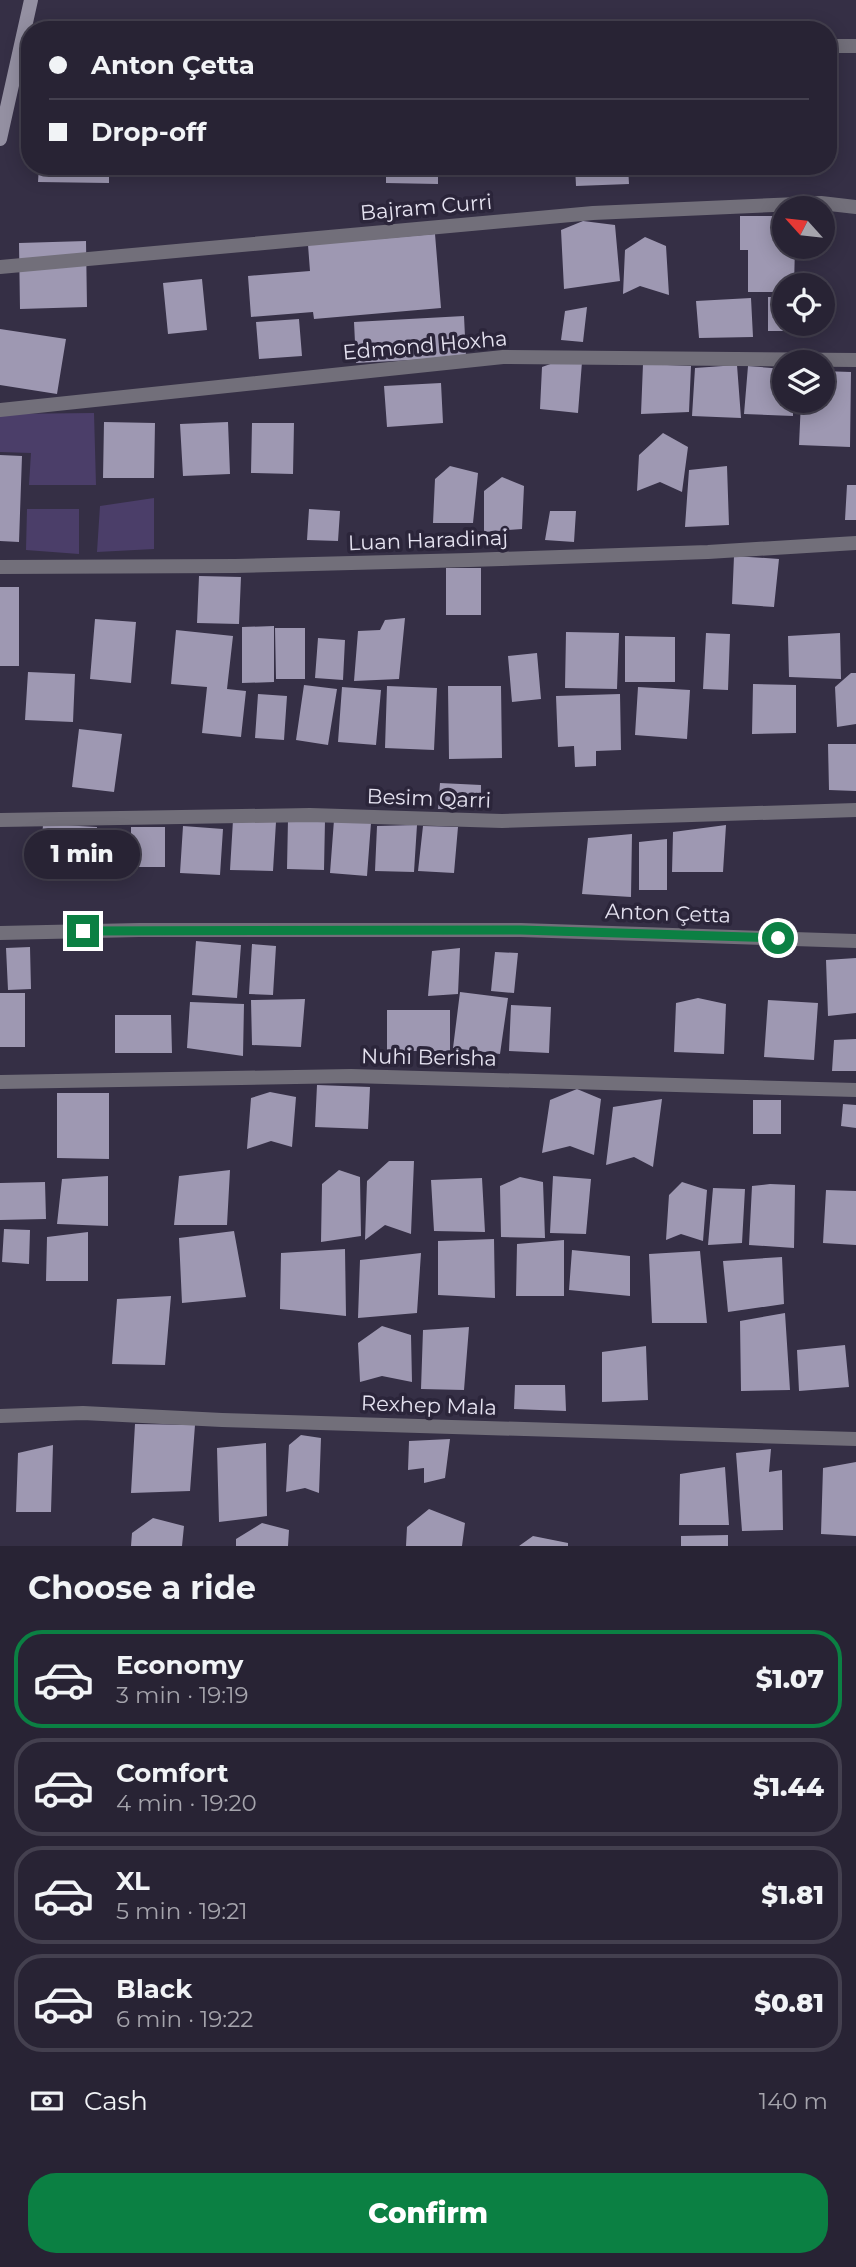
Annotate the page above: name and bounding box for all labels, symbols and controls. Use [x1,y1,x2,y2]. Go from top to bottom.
text: Anton Çetta [91,49,255,81]
text: Drop-off [91,116,206,148]
street label: Bajram Curri [359,189,493,225]
north arrow [772,196,835,259]
map controls [772,196,835,413]
button: locate [772,273,835,336]
street label: Edmond Hoxha [342,325,508,365]
button: layers [772,350,835,413]
street label: Luan Haradinaj [348,525,508,555]
street label: Besim Qarri [366,783,492,813]
callout: 1 min [25,830,141,878]
text: 1 min [50,840,114,868]
street label: Anton Çetta [605,898,731,928]
route end [67,915,99,947]
route start [762,922,794,954]
street label: Nuhi Berisha [361,1043,497,1071]
street label: Rexhep Mala [361,1390,497,1420]
text: Choose a ride [28,1568,256,1607]
icon: car [32,1648,95,1711]
text: Economy [116,1649,243,1681]
text: $1.07 [756,1663,824,1695]
text: 3 min · 19:19 [116,1681,248,1709]
icon: car [32,1756,95,1819]
text: Comfort [116,1757,228,1789]
text: $1.44 [753,1771,824,1803]
text: 4 min · 19:20 [116,1789,257,1817]
icon: car [32,1864,95,1927]
text: XL [116,1865,150,1897]
text: $1.81 [761,1879,824,1911]
text: 5 min · 19:21 [116,1897,248,1925]
icon: car [32,1972,95,2035]
text: Black [116,1973,192,2005]
text: $0.81 [754,1987,824,2019]
text: 6 min · 19:22 [116,2005,253,2033]
icon: cash [28,2082,66,2120]
text: Cash [84,2085,148,2117]
text: 140 m [759,2087,828,2115]
button: Confirm [28,2173,828,2253]

